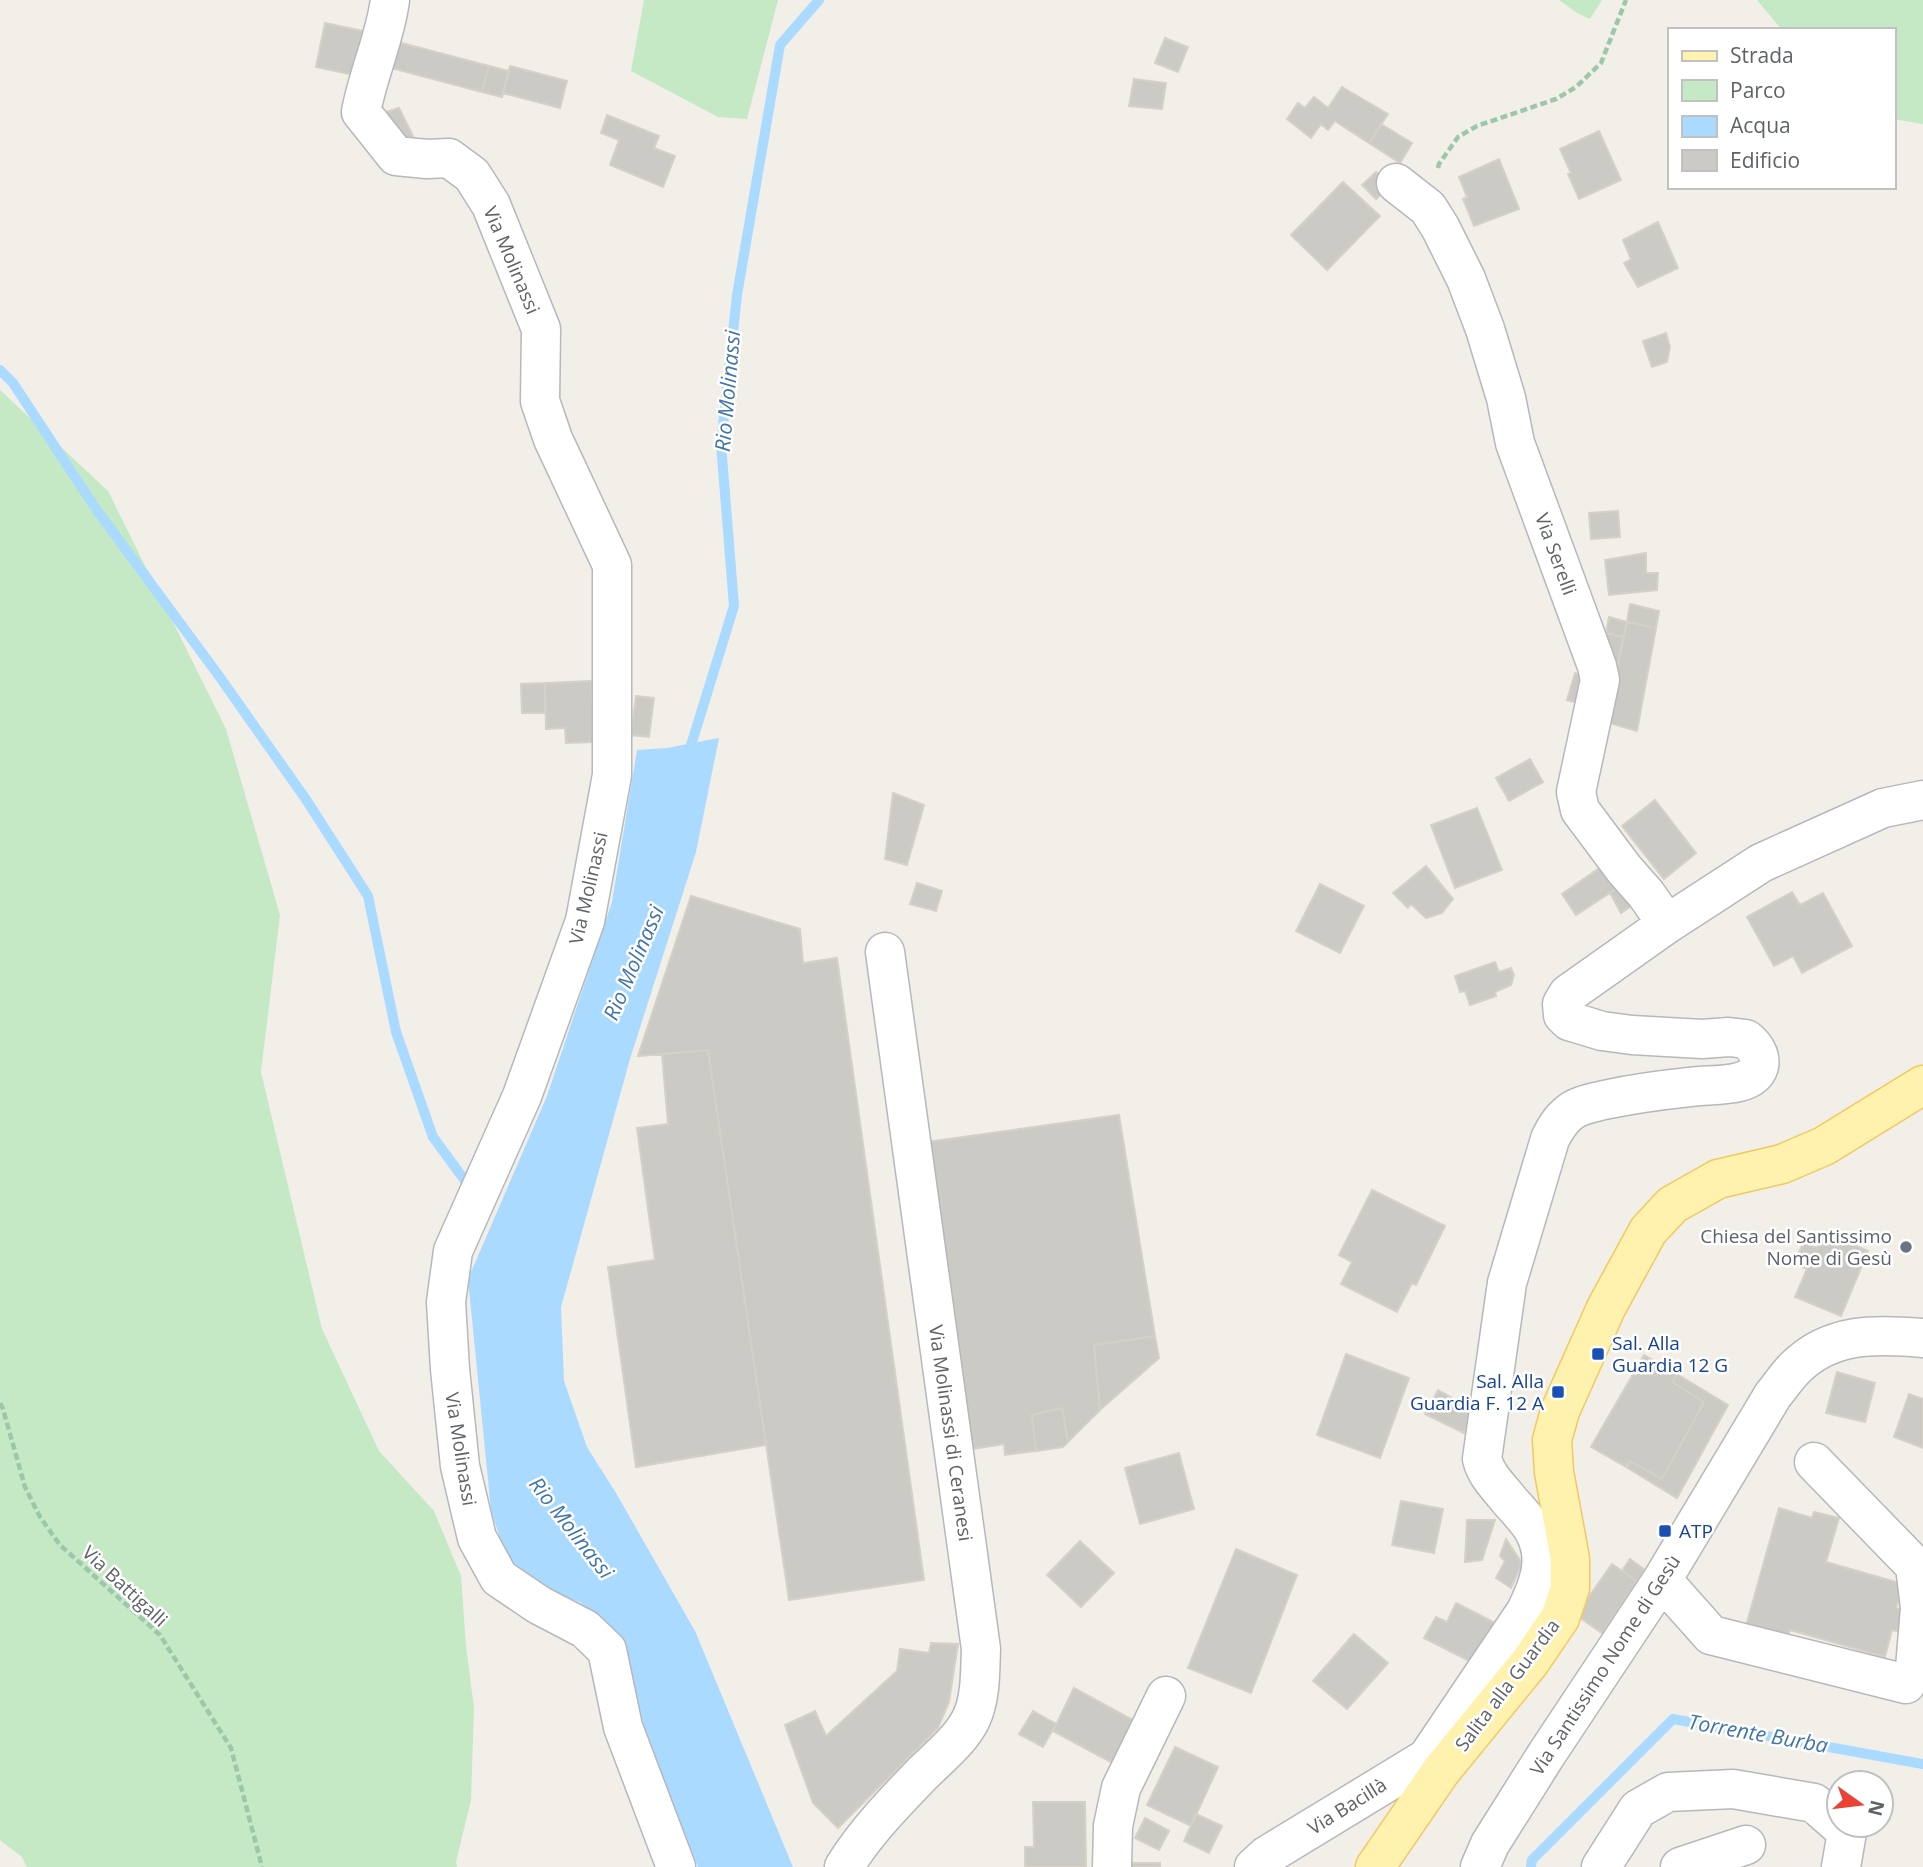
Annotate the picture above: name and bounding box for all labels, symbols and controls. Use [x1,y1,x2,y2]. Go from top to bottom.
legend [1668,28,1895,189]
text: Strada [1730,41,1794,69]
text: Parco [1730,76,1786,104]
text: Acqua [1730,111,1791,139]
text: Edificio [1730,146,1800,174]
street label: Via Molinassi [478,202,546,318]
water label: Rio Molinassi [708,328,746,453]
street label: Via Serelli [1529,509,1583,599]
street label: Via Molinassi [562,829,614,947]
water label: Rio Molinassi [596,900,670,1024]
place label: Chiesa del Santissimo Nome di Gesù [1700,1223,1892,1271]
marker: Chiesa del Santissimo Nome di Gesù [1898,1239,1914,1255]
street label: Via Molinassi di Ceranesi [923,1323,979,1543]
place label: Sal. Alla Guardia 12 G [1612,1330,1728,1378]
marker: Sal. Alla Guardia 12 G [1590,1346,1606,1362]
place label: Sal. Alla Guardia F. 12 A [1410,1368,1544,1416]
marker: Sal. Alla Guardia F. 12 A [1550,1384,1566,1400]
street label: Via Molinassi [439,1390,483,1508]
water label: Rio Molinassi [523,1471,621,1585]
place label: ATP [1679,1518,1713,1544]
marker: ATP [1657,1523,1673,1539]
street label: Via Battigalli [77,1540,173,1632]
street label: Via Santissimo Nome di Gesù [1524,1550,1686,1780]
street label: Salita alla Guardia [1449,1614,1565,1756]
water label: Torrente Burba [1686,1707,1830,1759]
north arrow [1825,1769,1895,1839]
street label: Via Bacillà [1303,1772,1391,1840]
text: N [1862,1797,1891,1819]

